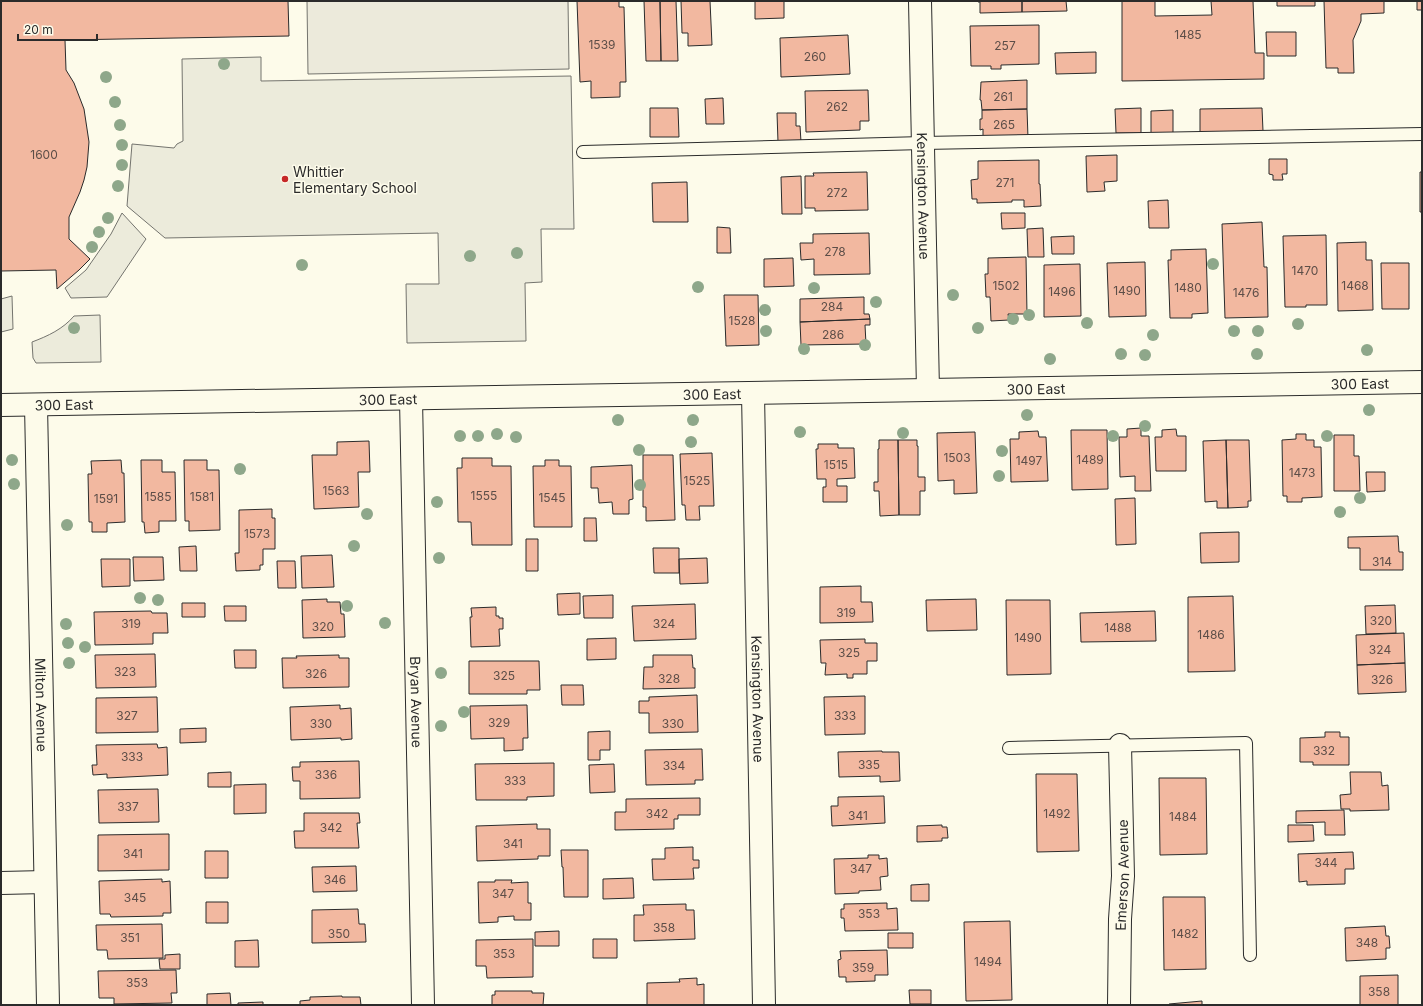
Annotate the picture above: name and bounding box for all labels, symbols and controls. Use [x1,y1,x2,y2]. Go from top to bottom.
scale bar [18,16,97,42]
text: 20 m [24,22,53,37]
house number: 1485 [1174,27,1202,42]
house number: 1539 [588,37,616,52]
house number: 257 [994,38,1016,53]
house number: 260 [804,49,826,64]
house number: 261 [993,89,1013,104]
house number: 262 [826,99,848,114]
house number: 265 [993,117,1015,132]
street label: Kensington Avenue [914,132,934,260]
house number: 1600 [30,147,58,162]
place label: Whittier Elementary School [293,163,417,196]
marker: Whittier Elementary School [280,174,290,184]
house number: 271 [996,175,1015,190]
house number: 272 [826,185,848,200]
house number: 278 [824,244,846,259]
house number: 1470 [1292,263,1318,278]
house number: 1502 [992,278,1020,293]
house number: 1468 [1341,278,1369,293]
house number: 1480 [1174,280,1202,295]
house number: 1490 [1113,283,1141,298]
house number: 1496 [1048,284,1076,299]
house number: 1476 [1233,285,1259,300]
house number: 284 [821,299,843,314]
house number: 1528 [729,313,755,328]
house number: 286 [822,327,844,342]
street label: 300 East [1330,374,1390,392]
street label: 300 East [1006,379,1066,397]
street label: 300 East [682,385,742,402]
street label: 300 East [359,390,418,408]
street label: 300 East [35,395,94,413]
house number: 1503 [943,450,971,465]
house number: 1489 [1076,452,1104,467]
house number: 1497 [1016,453,1043,468]
house number: 1515 [824,457,848,472]
house number: 1473 [1289,465,1315,480]
house number: 1525 [684,473,710,488]
house number: 1563 [322,483,350,498]
house number: 1555 [471,488,497,503]
house number: 1585 [145,489,171,504]
house number: 1581 [190,489,214,504]
house number: 1545 [538,490,566,505]
house number: 1591 [94,491,118,506]
house number: 1573 [244,526,270,541]
house number: 314 [1372,554,1392,569]
house number: 319 [836,605,856,620]
house number: 320 [1370,613,1392,628]
house number: 319 [121,616,141,631]
house number: 324 [653,616,675,631]
house number: 320 [312,619,334,634]
house number: 1488 [1104,620,1132,635]
house number: 1486 [1197,627,1225,642]
house number: 1490 [1014,630,1042,645]
street label: Kensington Avenue [749,635,768,763]
house number: 324 [1369,642,1391,657]
house number: 325 [838,645,860,660]
street label: Bryan Avenue [408,656,426,748]
street label: Milton Avenue [33,658,51,752]
house number: 323 [114,664,136,679]
house number: 326 [305,666,327,681]
house number: 325 [493,668,515,683]
house number: 328 [658,671,680,686]
house number: 326 [1371,672,1393,687]
house number: 327 [116,708,138,723]
house number: 333 [834,708,856,723]
house number: 329 [488,715,510,730]
house number: 330 [310,716,332,731]
house number: 330 [662,716,684,731]
house number: 332 [1313,743,1335,758]
house number: 333 [121,749,143,764]
house number: 335 [858,757,880,772]
house number: 334 [663,758,686,773]
house number: 336 [315,767,337,782]
house number: 333 [504,773,526,788]
house number: 337 [117,799,139,814]
house number: 342 [646,806,668,821]
house number: 1492 [1043,806,1071,821]
house number: 341 [848,808,868,823]
house number: 1484 [1169,809,1197,824]
street label: Emerson Avenue [1111,819,1132,931]
house number: 342 [320,820,342,835]
house number: 341 [503,836,523,851]
house number: 341 [123,846,143,861]
house number: 344 [1315,855,1338,870]
house number: 347 [850,861,872,876]
house number: 346 [324,872,346,887]
house number: 347 [492,886,514,901]
house number: 345 [124,890,146,905]
house number: 353 [858,906,880,921]
house number: 358 [653,920,675,935]
house number: 350 [328,926,350,941]
house number: 1482 [1171,926,1199,941]
house number: 351 [120,930,140,945]
house number: 348 [1356,935,1378,950]
house number: 353 [493,946,515,961]
house number: 1494 [974,954,1002,969]
house number: 359 [852,960,874,975]
house number: 353 [126,975,148,990]
house number: 358 [1368,984,1390,999]

